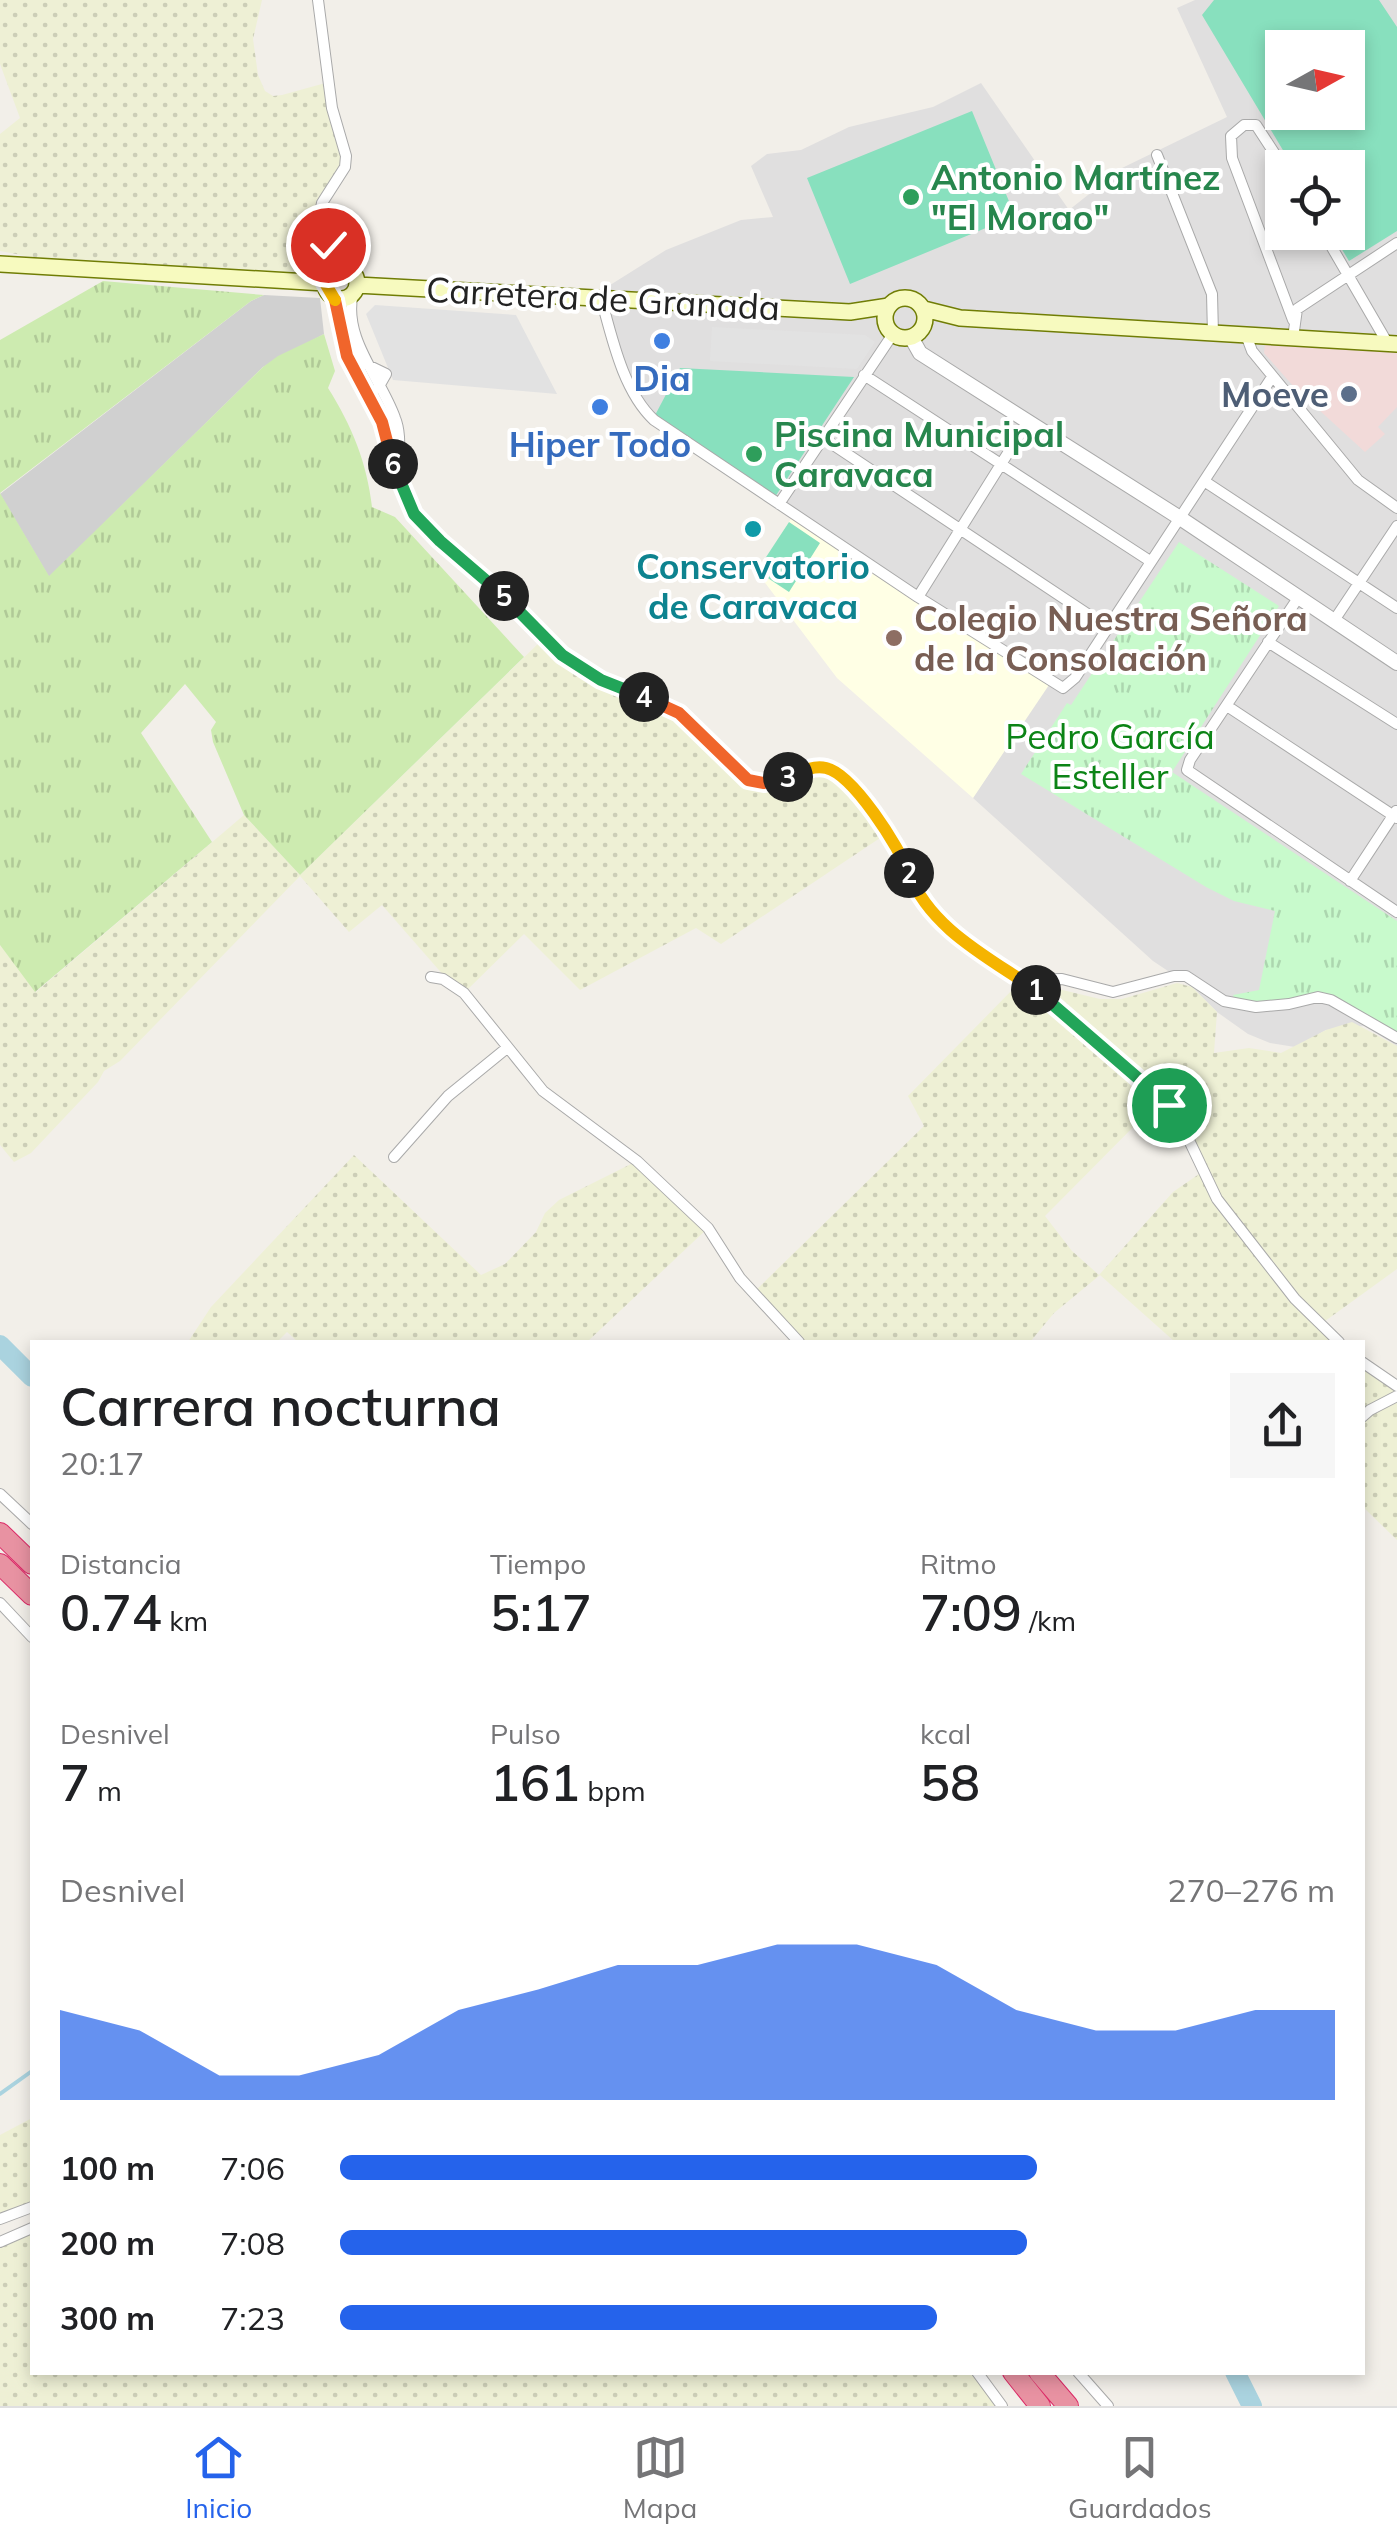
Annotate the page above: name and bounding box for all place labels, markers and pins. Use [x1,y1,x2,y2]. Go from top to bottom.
place label: Antonio Martínez "El Morao" [931,155,1220,239]
marker: Antonio Martínez "El Morao" [900,186,922,208]
pin [286,203,371,288]
marker: Dia [651,330,673,352]
place label: Dia [633,356,691,400]
place label: Moeve [1221,372,1329,416]
marker: Moeve [1338,383,1360,405]
marker: Hiper Todo [589,396,611,418]
place label: Piscina Municipal Caravaca [774,412,1064,496]
place label: Hiper Todo [509,422,691,466]
pin: 6 [368,439,418,489]
marker: Piscina Municipal Caravaca [743,443,765,465]
marker: Conservatorio de Caravaca [742,518,764,540]
place label: Conservatorio de Caravaca [636,544,870,628]
pin: 5 [479,571,529,621]
place label: Colegio Nuestra Señora de la Consolación [914,596,1308,680]
marker: Colegio Nuestra Señora de la Consolación [883,627,905,649]
pin: 4 [619,672,669,722]
pin: 3 [763,752,813,802]
pin: 2 [884,848,934,898]
pin: 1 [1011,965,1061,1015]
pin [1127,1063,1212,1148]

